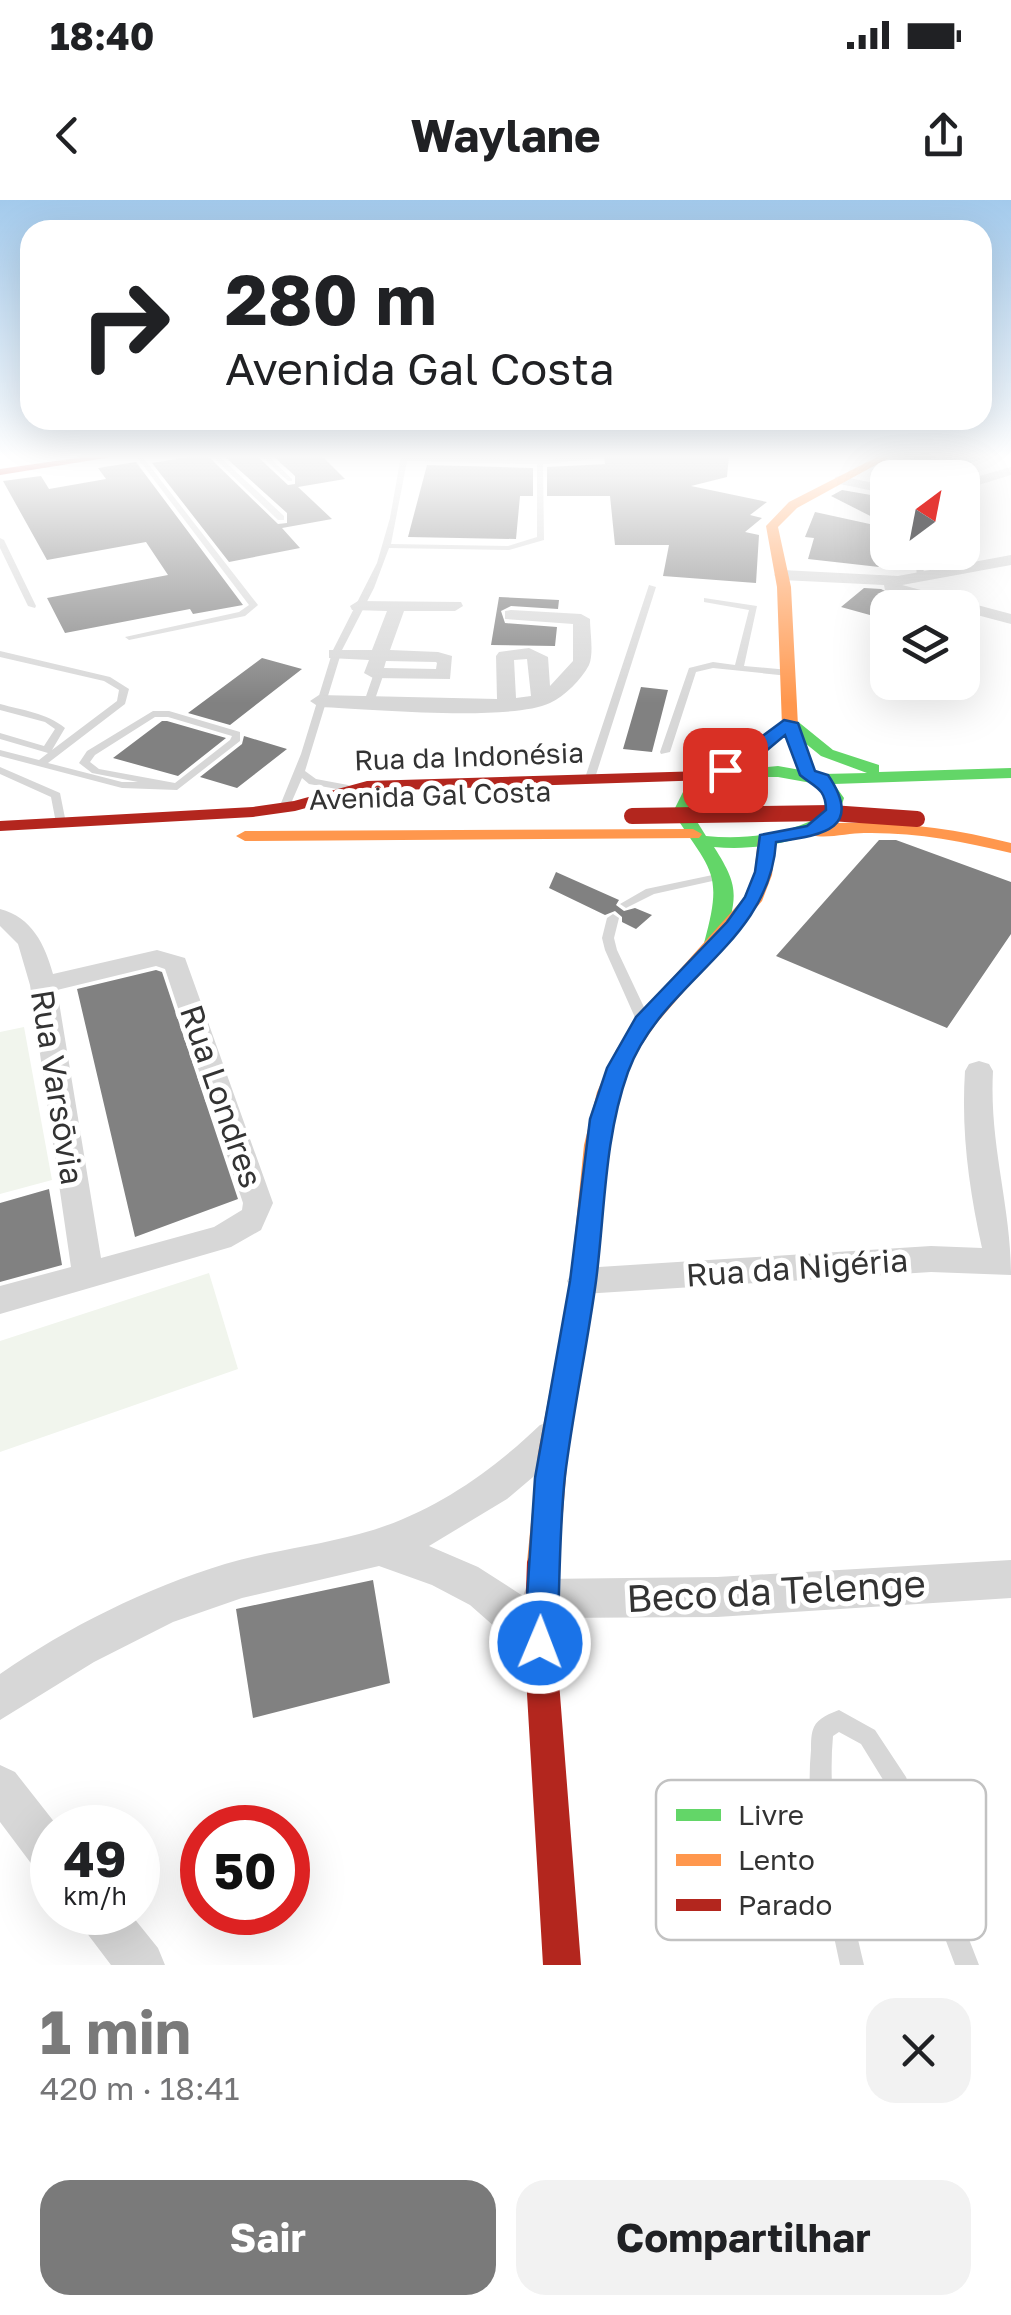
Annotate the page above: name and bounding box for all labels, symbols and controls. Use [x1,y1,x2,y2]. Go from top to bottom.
text: 18:40 [50,13,155,58]
icon: back [40,108,95,163]
text: Waylane [410,108,601,162]
icon: share [916,108,971,163]
text: 280 m [225,256,437,340]
icon: right [60,260,190,390]
text: Avenida Gal Costa [225,341,615,395]
north arrow [870,460,980,570]
map controls [870,460,980,700]
button: layers [870,590,980,700]
pin [683,728,768,813]
street label: Rua da Indonésia [354,735,584,777]
icon: arrive [698,743,753,798]
street label: Avenida Gal Costa [308,774,552,816]
street label: Rua Varsōvia [24,987,92,1187]
street label: Rua Londres [173,1000,271,1192]
street label: Rua da Nigéria [685,1240,909,1294]
street label: Beco da Telenge [625,1560,927,1620]
position arrow [488,1591,592,1695]
legend [656,1780,986,1940]
text: Livre [738,1798,804,1831]
speed limit sign: 50 [180,1805,310,1935]
text: 49 [63,1828,126,1888]
text: Lento [738,1843,815,1876]
text: km/h [63,1880,127,1911]
text: Parado [738,1888,832,1921]
text: 1 min [40,1995,191,2067]
button: close [866,1998,971,2103]
text: 420 m · 18:41 [40,2069,240,2107]
button: Sair [40,2180,496,2295]
button: Compartilhar [516,2180,971,2295]

